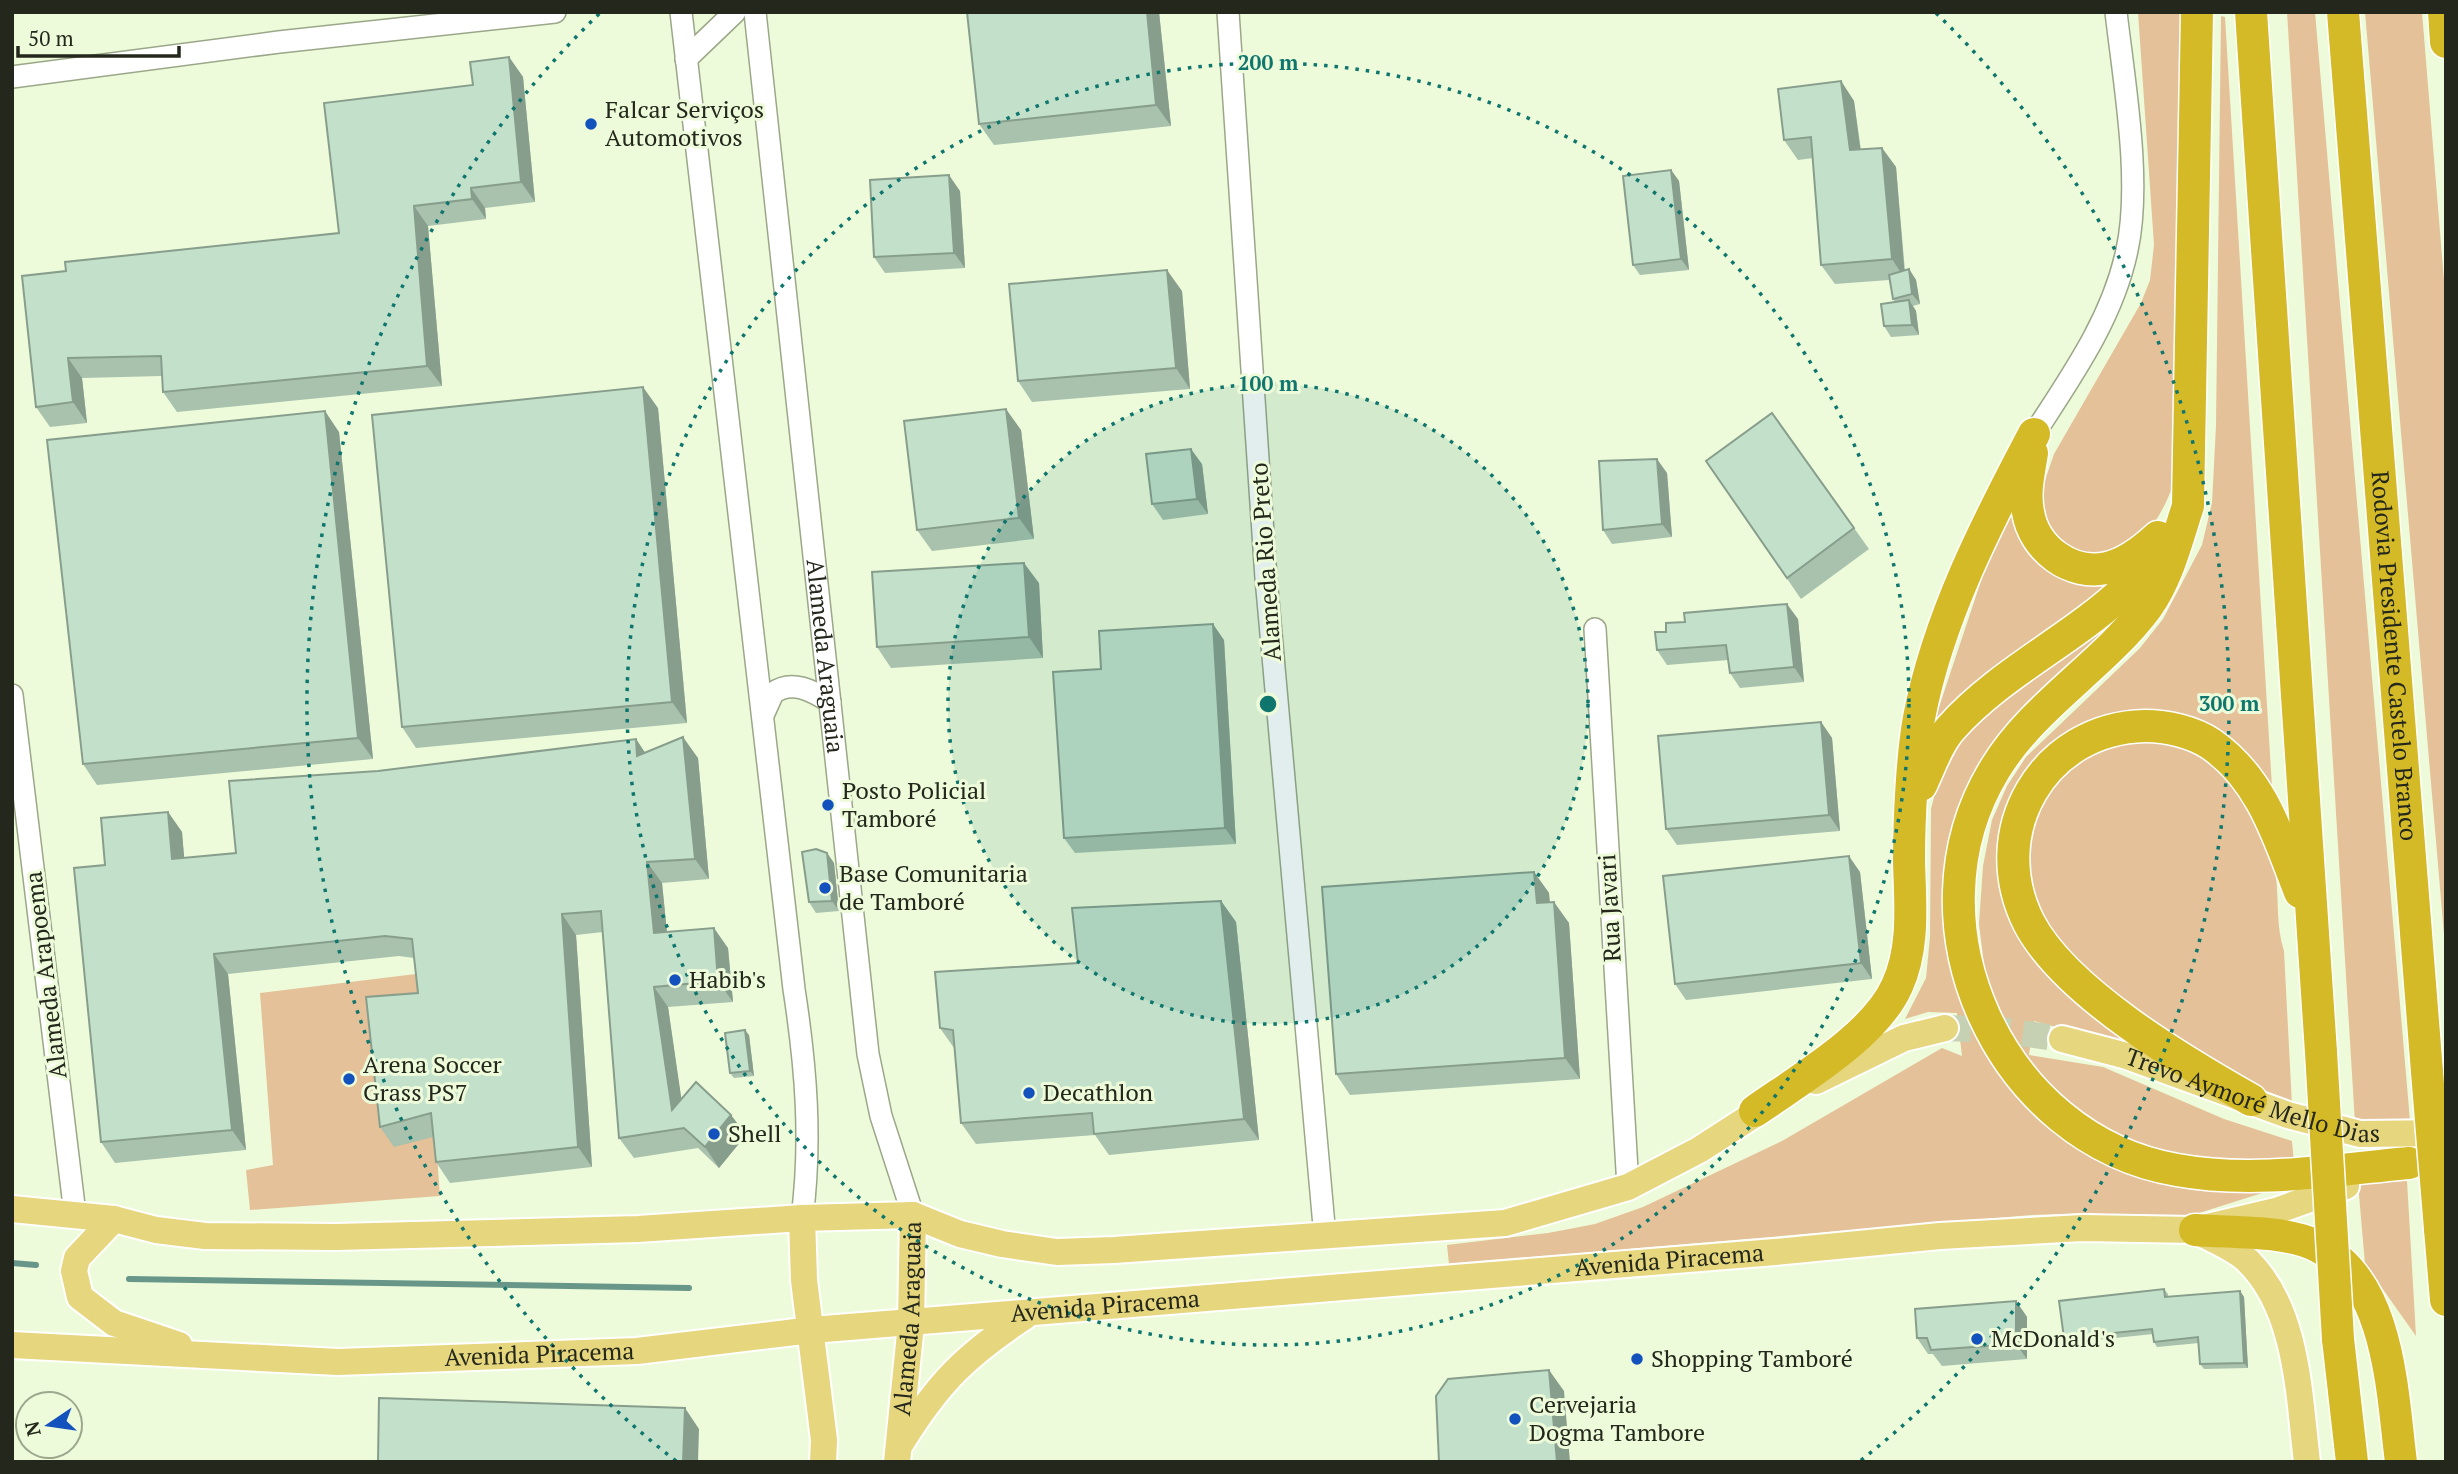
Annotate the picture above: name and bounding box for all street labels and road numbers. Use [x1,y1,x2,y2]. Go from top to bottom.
street label: Alameda Rio Preto [1242,462,1288,663]
street label: Rodovia Presidente Castelo Branco [2364,470,2426,842]
street label: Alameda Araguaia [799,557,852,755]
street label: Rua Javari [1590,853,1628,963]
street label: Alameda Arapoema [16,870,74,1081]
street label: Trevo Aymoré Mello Dias [2121,1040,2380,1149]
street label: Alameda Araguaia [885,1221,928,1417]
street label: Avenida Piracema [1573,1236,1765,1283]
street label: Avenida Piracema [1009,1282,1201,1329]
street label: Avenida Piracema [444,1334,635,1373]

